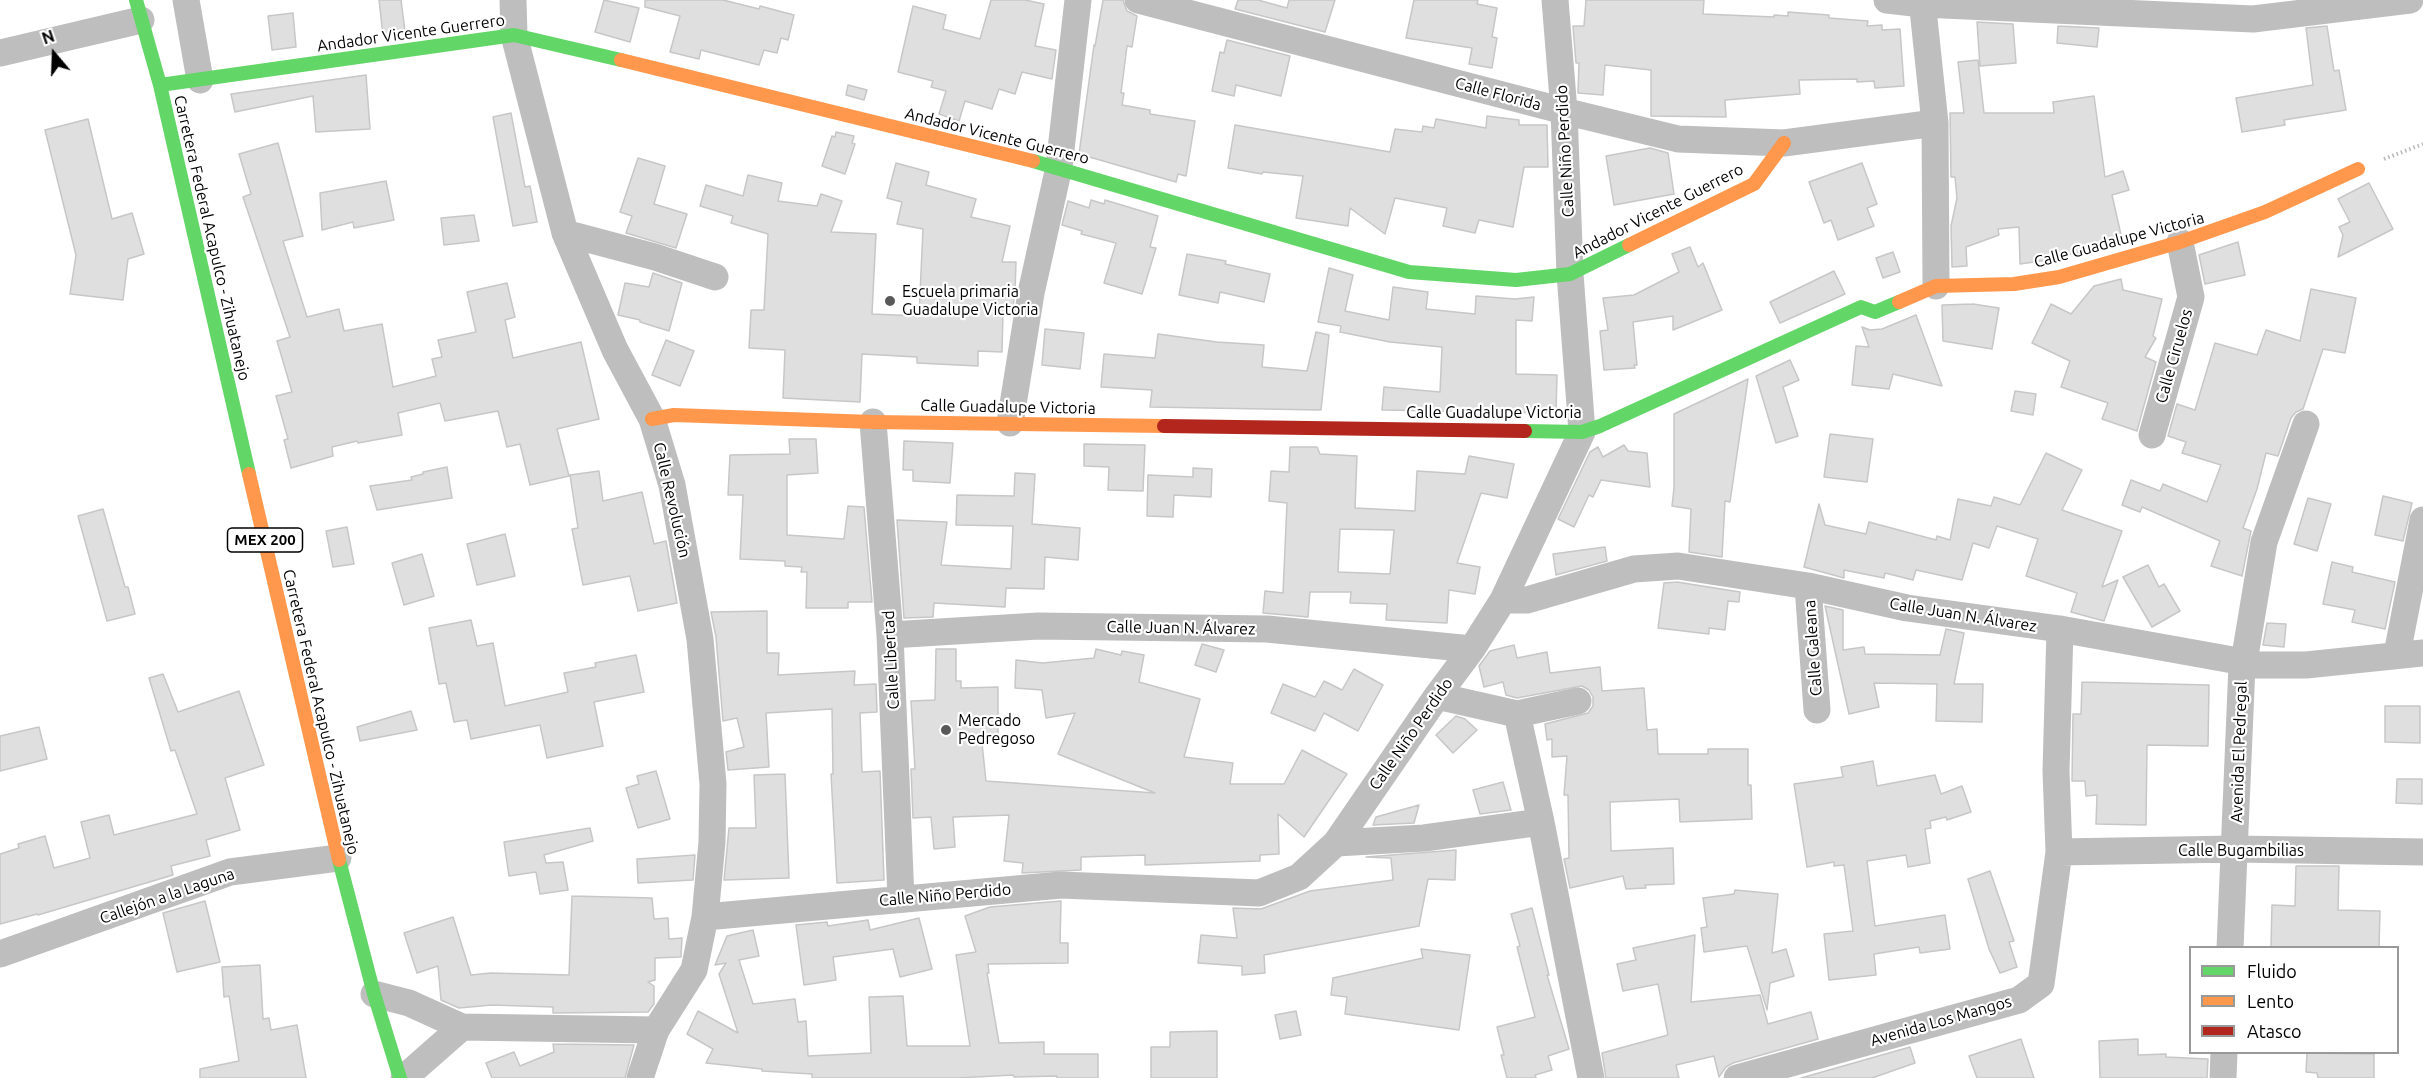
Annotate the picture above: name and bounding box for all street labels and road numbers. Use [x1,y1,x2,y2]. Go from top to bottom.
street label: Andador Vicente Guerrero [316,10,506,56]
street label: Calle Florida [1453,73,1543,115]
street label: Calle Niño Perdido [1552,84,1578,218]
street label: Carretera Federal Acapulco - Zihuatanejo [170,93,254,383]
street label: Andador Vicente Guerrero [903,104,1091,168]
street label: Andador Vicente Guerrero [1569,160,1747,262]
street label: Calle Guadalupe Victoria [2032,208,2206,272]
street label: Calle Ciruelos [2151,307,2197,405]
street label: Calle Guadalupe Victoria [920,396,1096,418]
street label: Calle Guadalupe Victoria [1406,403,1582,423]
street label: Calle Revolución [649,440,695,560]
road number: MEX 200 [228,528,302,552]
street label: Carretera Federal Acapulco - Zihuatanejo [279,567,363,857]
street label: Calle Juan N. Álvarez [1888,594,2038,636]
street label: Calle Galeana [1800,599,1826,697]
street label: Calle Libertad [879,610,903,710]
street label: Calle Juan N. Álvarez [1106,617,1256,639]
street label: Calle Niño Perdido [1365,674,1457,794]
street label: Avenida El Pedregal [2227,681,2251,823]
street label: Calle Bugambilias [2178,841,2304,861]
street label: Callejón a la Laguna [97,864,237,928]
street label: Calle Niño Perdido [878,880,1012,910]
street label: Avenida Los Mangos [1868,992,2014,1050]

